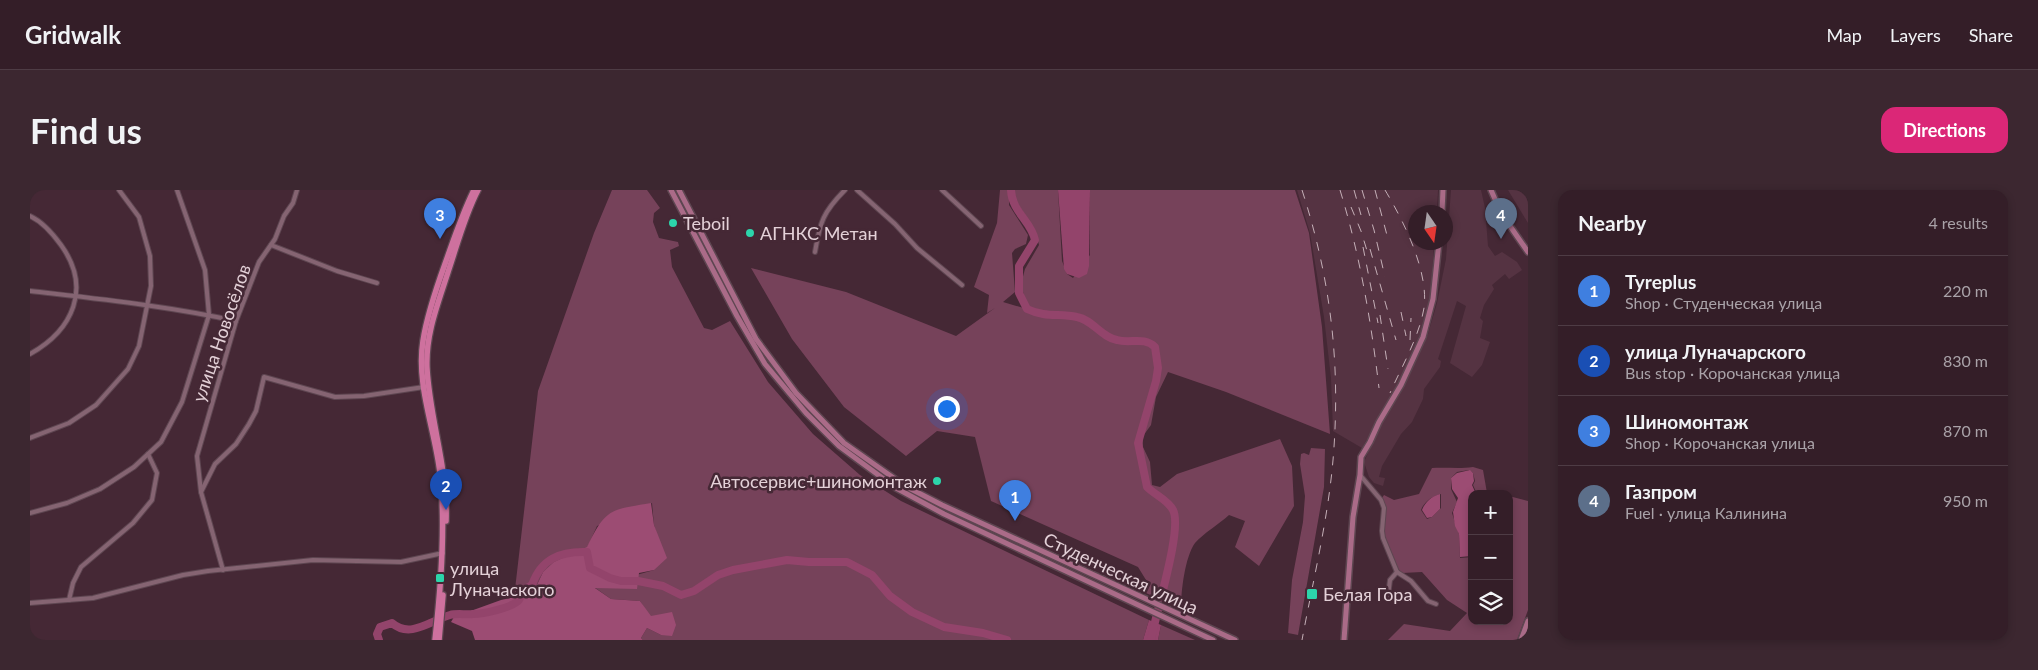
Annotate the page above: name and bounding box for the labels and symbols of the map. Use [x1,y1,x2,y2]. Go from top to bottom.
pin: 3 [424,198,456,239]
pin: 4 [1485,198,1517,239]
north arrow [1408,205,1453,250]
place label: Teboil [683,212,730,234]
marker: Teboil [667,217,679,229]
place label: АГНКС Метан [760,222,878,244]
marker: АГНКС Метан [744,227,756,239]
street label: улица Новосёлов [187,261,255,405]
your location [934,396,960,422]
pin: 2 [430,469,462,510]
place label: Автосервис+шиномонтаж [710,470,927,492]
marker: Автосервис+шиномонтаж [931,475,943,487]
pin: 1 [999,480,1031,521]
street label: Студенческая улица [1040,528,1202,618]
place label: улица Луначаского [449,557,554,600]
marker: улица Луначаского [434,572,446,584]
place label: Белая Гора [1323,583,1412,605]
marker: Белая Гора [1305,587,1319,601]

